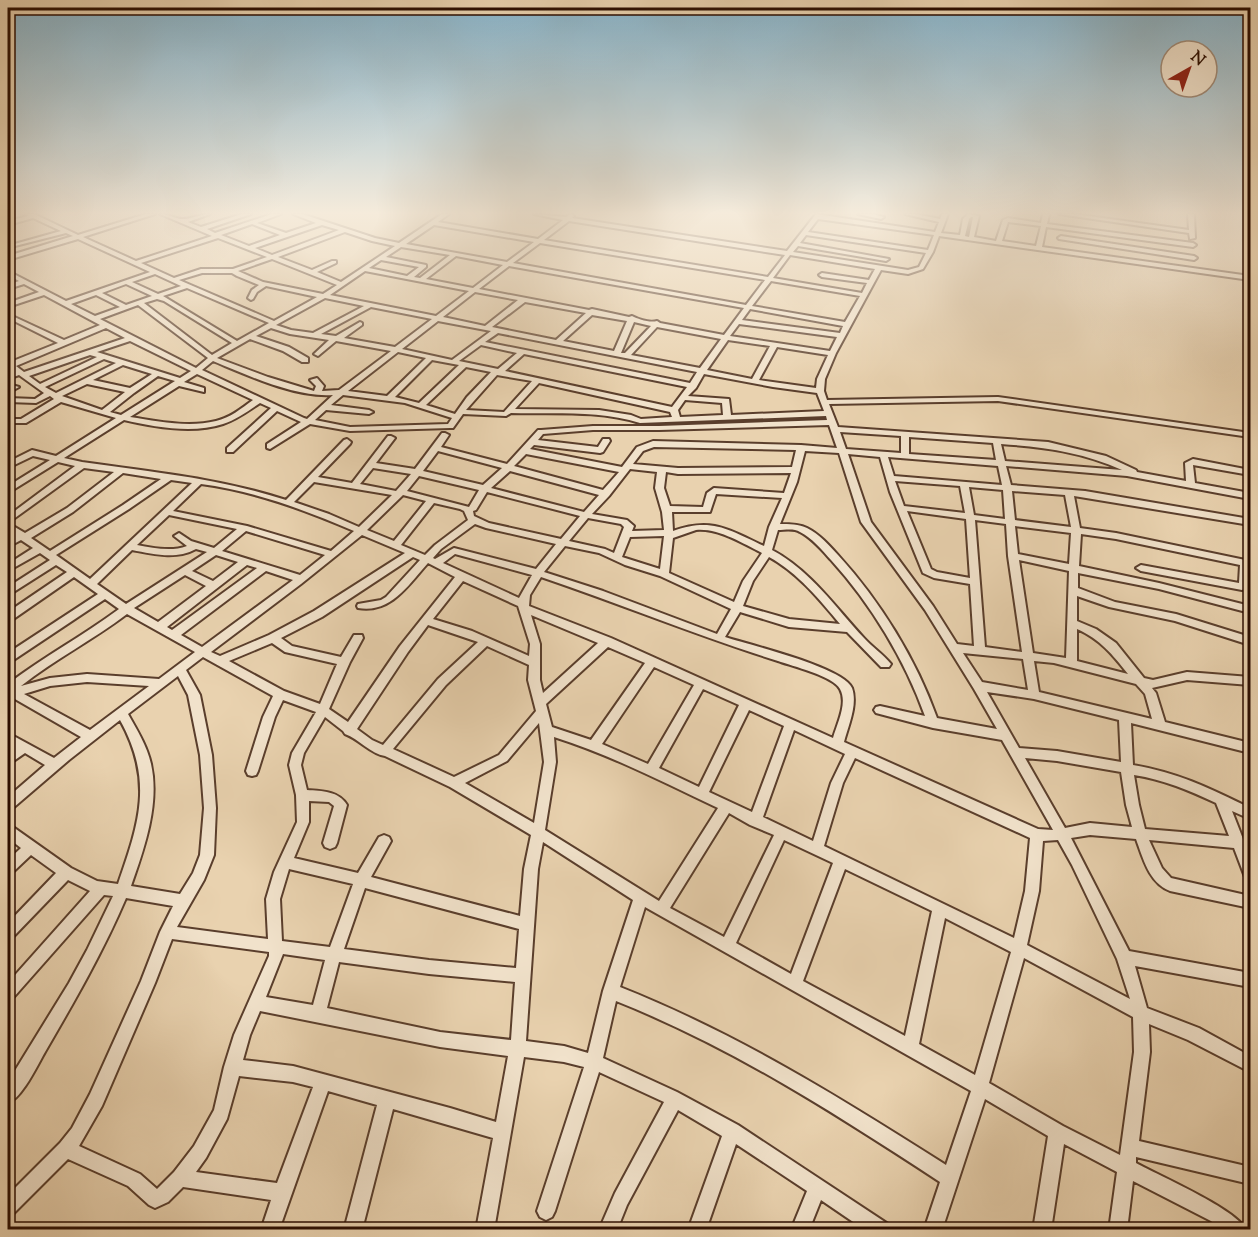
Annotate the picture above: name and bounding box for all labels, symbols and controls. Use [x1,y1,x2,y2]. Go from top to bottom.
north arrow [1159,39,1219,99]
text: N [1185,47,1209,72]

